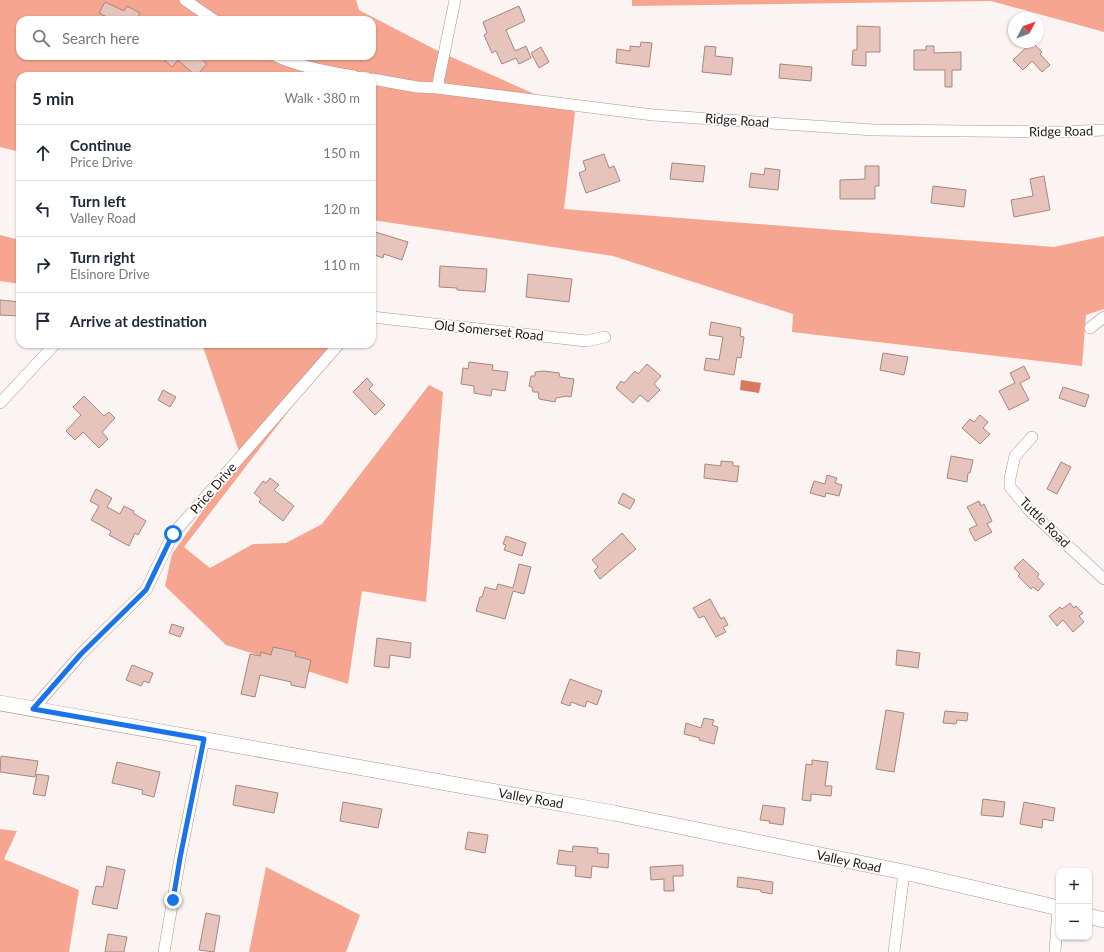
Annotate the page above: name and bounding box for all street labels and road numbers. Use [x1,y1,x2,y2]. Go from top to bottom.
street label: Ridge Road [704,110,770,130]
street label: Ridge Road [1029,122,1093,140]
street label: Old Somerset Road [434,316,544,344]
street label: Price Drive [186,459,240,517]
street label: Tuttle Road [1017,494,1073,550]
street label: Valley Road [497,784,565,812]
street label: Valley Road [815,846,883,876]

